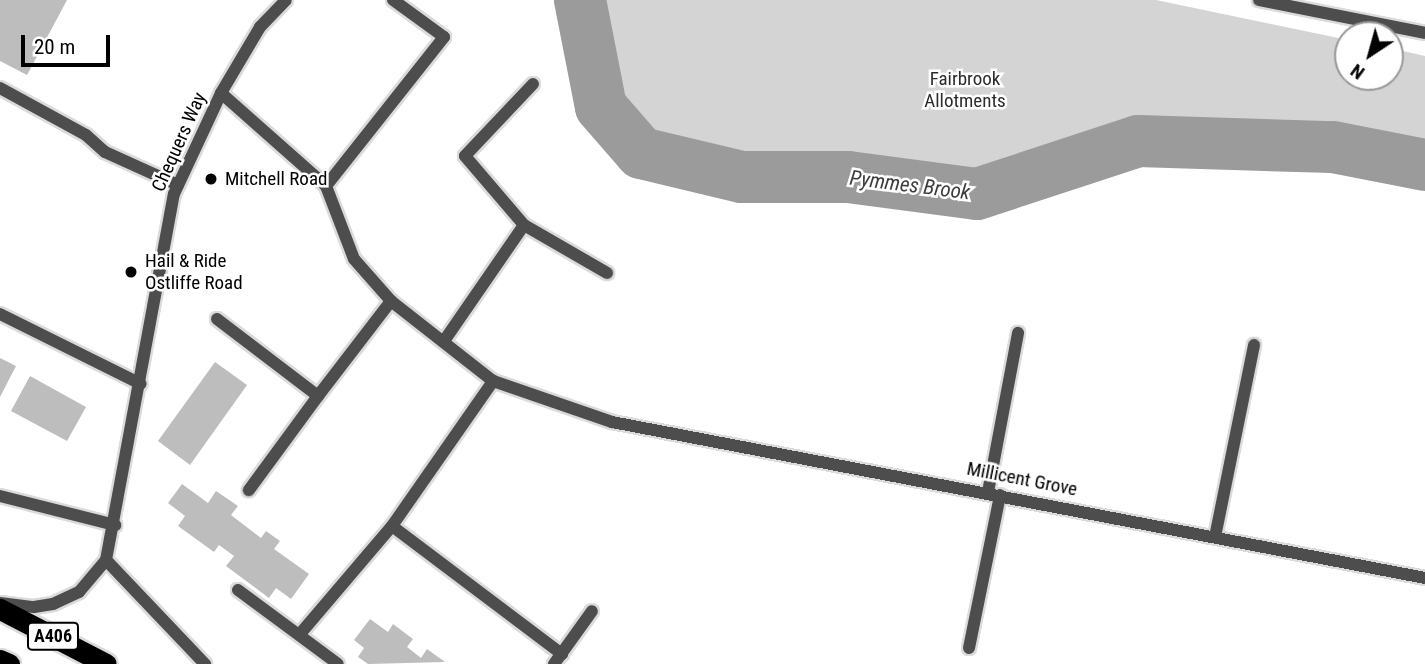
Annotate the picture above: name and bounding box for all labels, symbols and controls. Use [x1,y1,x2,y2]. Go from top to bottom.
scale bar [24,21,114,65]
north arrow [1334,21,1404,91]
text: 20 m [34,35,75,59]
text: N [1346,59,1369,85]
park label: Fairbrook Allotments [924,68,1006,112]
street label: Chequers Way [147,89,211,195]
water label: Pymmes Brook [848,165,972,205]
place label: Mitchell Road [225,168,327,190]
marker: Mitchell Road [203,171,219,187]
place label: Hail & Ride Ostliffe Road [145,250,243,294]
marker: Hail & Ride Ostliffe Road [123,264,139,280]
street label: Millicent Grove [965,457,1079,501]
road number: A406 [27,622,79,650]

